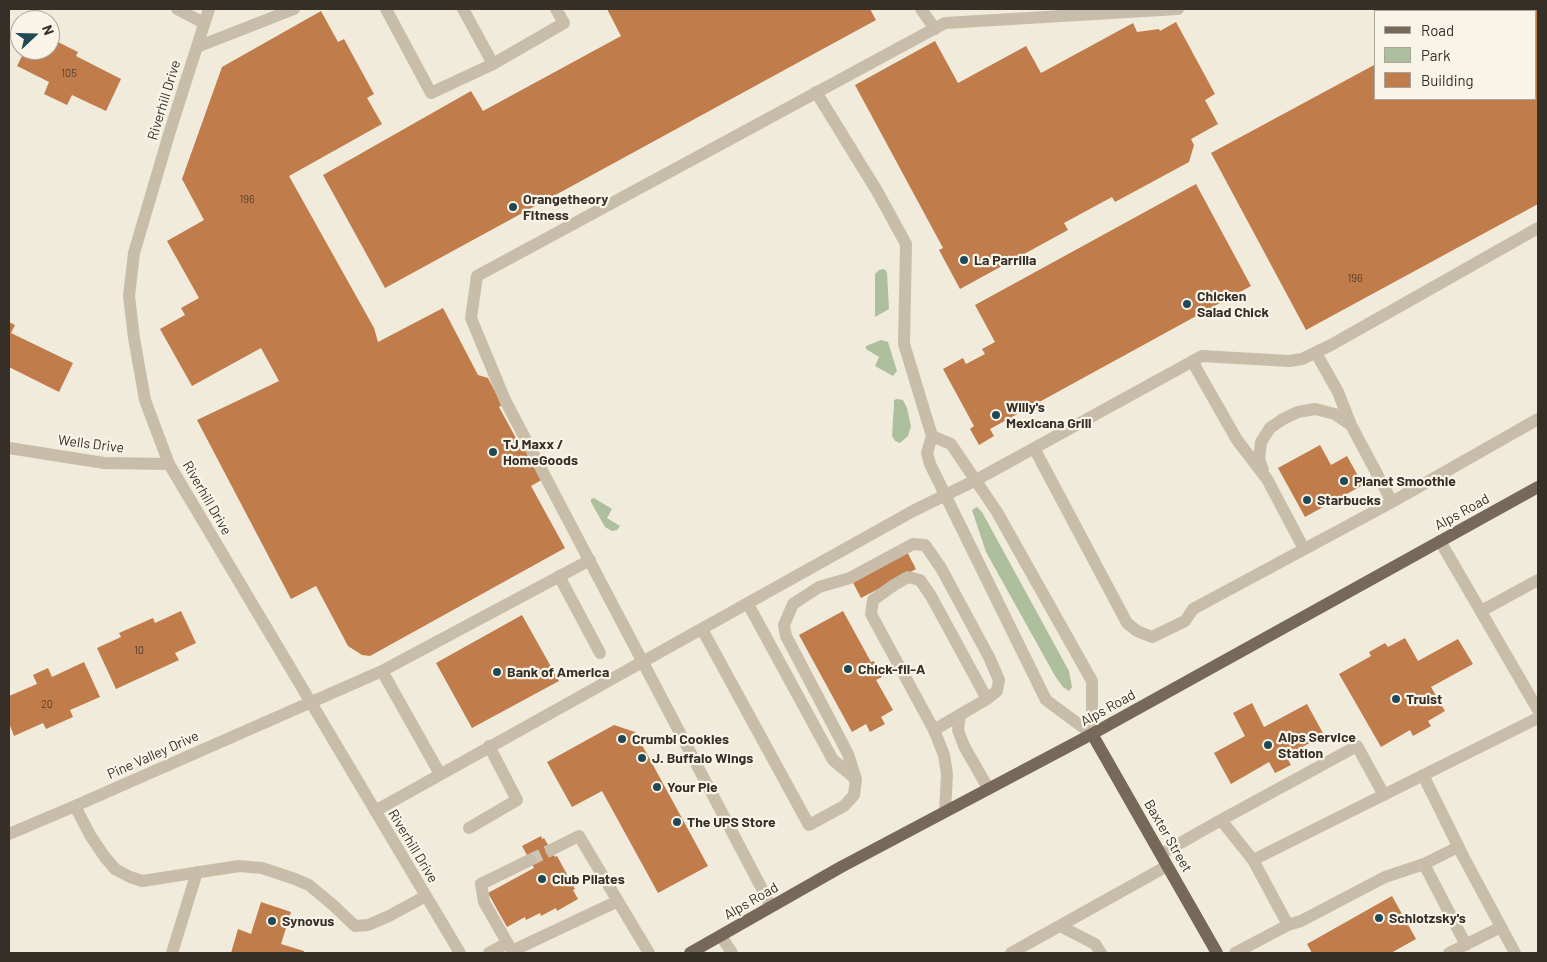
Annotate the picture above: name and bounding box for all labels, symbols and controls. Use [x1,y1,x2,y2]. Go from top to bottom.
north arrow [10,10,60,60]
legend [1374,10,1537,100]
text: Road [1421,21,1454,39]
text: N [39,22,58,37]
text: Park [1421,46,1450,64]
street label: Riverhill Drive [144,58,184,142]
house number: 105 [61,66,77,80]
text: Building [1421,71,1474,89]
place label: Orangetheory Fitness [523,191,608,223]
house number: 196 [239,192,255,206]
marker: Orangetheory Fitness [507,201,519,213]
place label: La Parrilla [974,252,1036,268]
marker: La Parrilla [958,254,970,266]
house number: 196 [1347,271,1363,285]
place label: Chicken Salad Chick [1197,288,1269,321]
marker: Chicken Salad Chick [1181,298,1193,310]
place label: Willy's Mexicana Grill [1006,399,1092,432]
marker: Willy's Mexicana Grill [990,409,1002,421]
street label: Wells Drive [57,432,125,456]
place label: TJ Maxx / HomeGoods [503,436,578,468]
marker: TJ Maxx / HomeGoods [487,446,499,458]
street label: Riverhill Drive [179,458,235,538]
place label: Planet Smoothie [1354,473,1456,489]
marker: Planet Smoothie [1338,475,1350,487]
street label: Alps Road [1432,490,1492,534]
place label: Starbucks [1317,492,1381,508]
marker: Starbucks [1301,494,1313,506]
house number: 10 [134,643,144,657]
place label: Chick-fil-A [858,661,925,677]
marker: Chick-fil-A [842,663,854,675]
place label: Bank of America [507,664,609,680]
marker: Bank of America [491,666,503,678]
street label: Alps Road [1078,686,1138,730]
place label: Truist [1406,691,1442,707]
marker: Truist [1390,693,1402,705]
house number: 20 [41,697,53,711]
street label: Pine Valley Drive [105,727,201,783]
place label: Alps Service Station [1278,729,1356,762]
place label: Crumbl Cookies [632,731,729,747]
marker: Crumbl Cookies [616,733,628,745]
marker: Alps Service Station [1262,739,1274,751]
place label: J. Buffalo Wings [652,750,753,766]
marker: J. Buffalo Wings [636,752,648,764]
place label: Your Pie [667,779,718,795]
marker: Your Pie [651,781,663,793]
street label: Baxter Street [1140,797,1196,875]
street label: Riverhill Drive [385,806,441,886]
place label: The UPS Store [687,814,776,830]
marker: The UPS Store [671,816,683,828]
place label: Club Pilates [552,871,625,887]
marker: Club Pilates [536,873,548,885]
street label: Alps Road [721,879,781,923]
place label: Schlotzsky's [1389,910,1466,926]
marker: Schlotzsky's [1373,912,1385,924]
place label: Synovus [282,913,334,929]
marker: Synovus [266,915,278,927]

